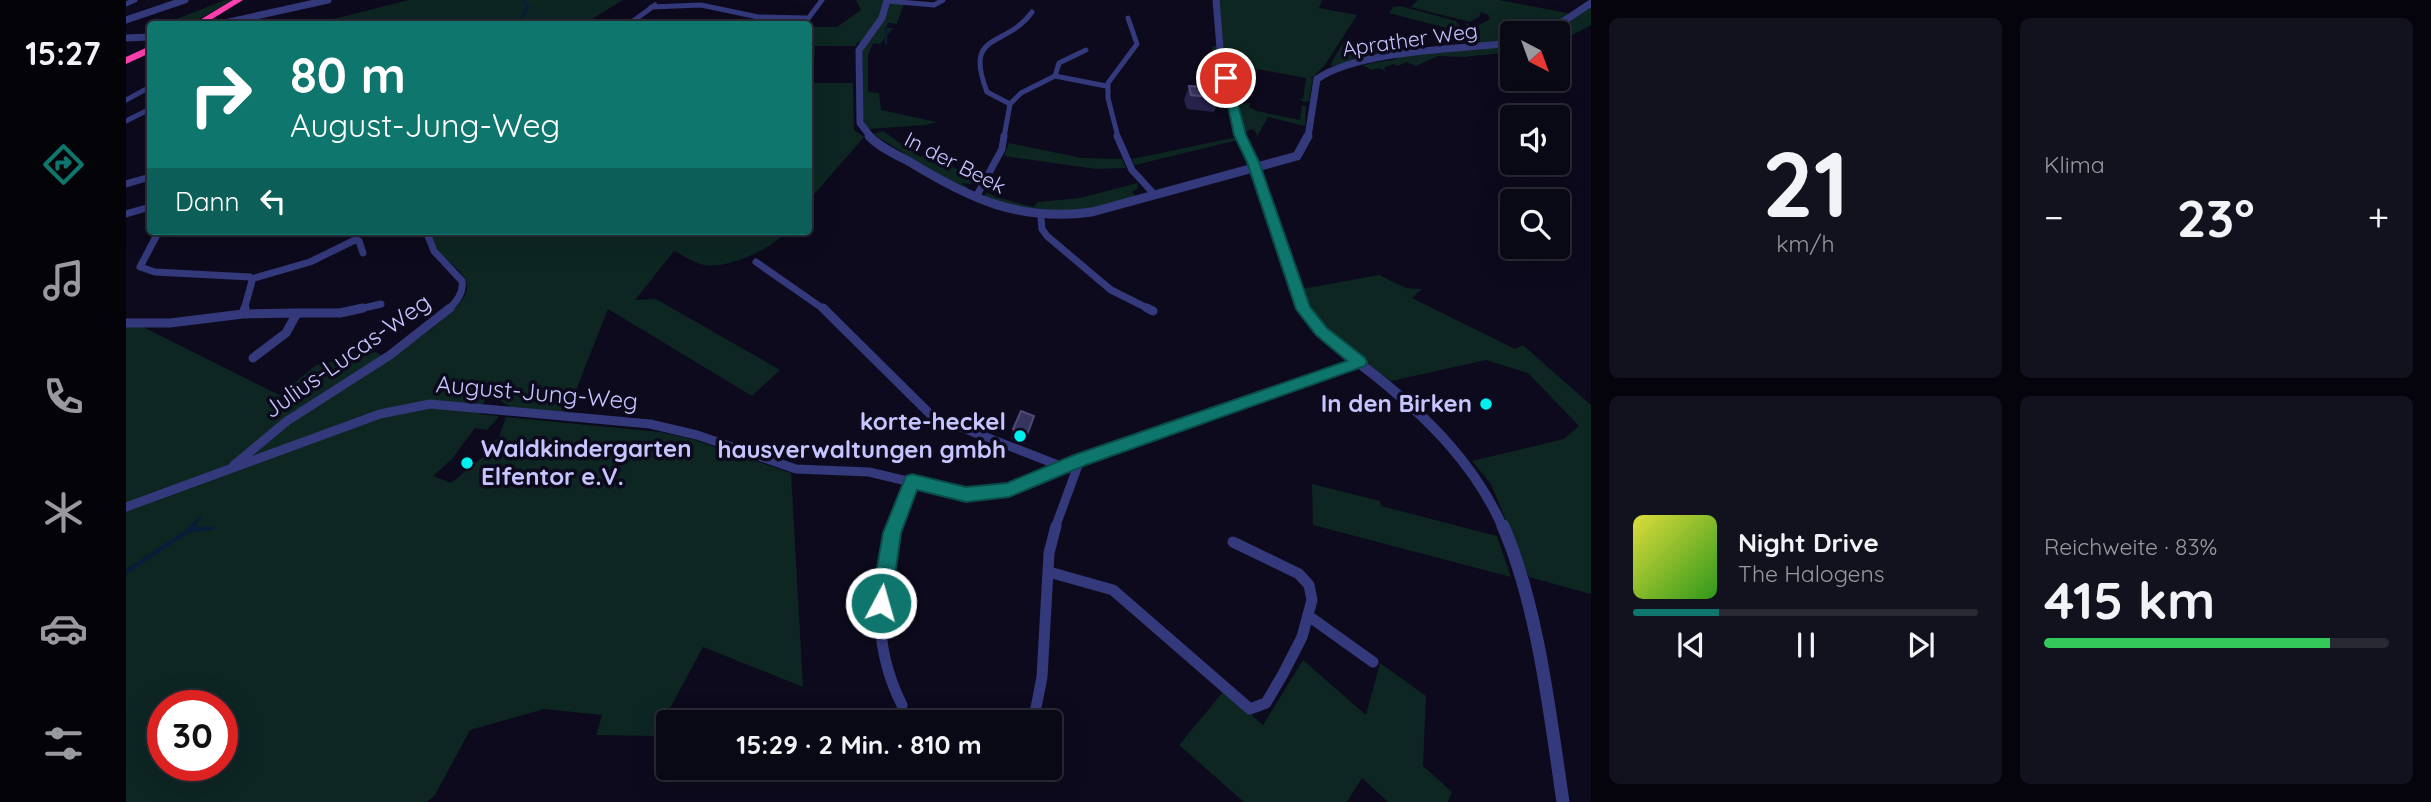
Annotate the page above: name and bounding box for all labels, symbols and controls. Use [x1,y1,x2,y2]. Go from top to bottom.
street label: Aprather Weg [1340,17,1479,61]
north arrow [1500,21,1570,91]
map controls [1500,21,1570,259]
text: 15:27 [25,33,101,73]
text: 80 m [290,44,406,105]
pin [1196,48,1256,108]
icon: right [175,49,266,140]
icon: arrive [1207,59,1245,97]
text: August-Jung-Weg [290,105,560,145]
button: sound [1500,105,1570,175]
street label: In der Beek [900,126,1010,199]
text: 21 [1762,126,1849,240]
icon: directions [39,140,88,189]
text: Klima [2044,150,2105,179]
icon: left [254,182,292,220]
text: Dann [175,185,240,218]
text: 23° [2177,185,2255,250]
button: search [1500,189,1570,259]
text: − [2044,193,2064,241]
text: + [2368,193,2389,241]
text: km/h [1776,229,1835,258]
icon: music [39,256,88,305]
street label: Julius-Lucas-Weg [257,286,436,424]
street label: August-Jung-Weg [435,368,639,416]
icon: phone [39,372,88,421]
place label: In den Birken [1321,388,1472,418]
marker: In den Birken [1478,396,1494,412]
place label: korte-heckel hausverwaltungen gmbh [717,406,1006,464]
marker: korte-heckel hausverwaltungen gmbh [1012,428,1028,444]
place label: Waldkindergarten Elfentor e.V. [481,433,692,491]
marker: Waldkindergarten Elfentor e.V. [459,455,475,471]
icon: climate [39,488,88,537]
text: Night Drive [1738,526,1879,559]
text: Reichweite · 83% [2044,532,2217,561]
text: The Halogens [1738,559,1885,588]
position arrow [844,566,918,640]
text: 415 km [2044,567,2215,632]
icon: car [39,604,88,653]
icon: previous [1672,626,1710,664]
icon: pause [1787,626,1825,664]
icon: next [1902,626,1940,664]
speed limit sign: 30 [147,690,238,781]
icon: filters [39,719,88,768]
text: 15:29 · 2 Min. · 810 m [736,728,982,761]

